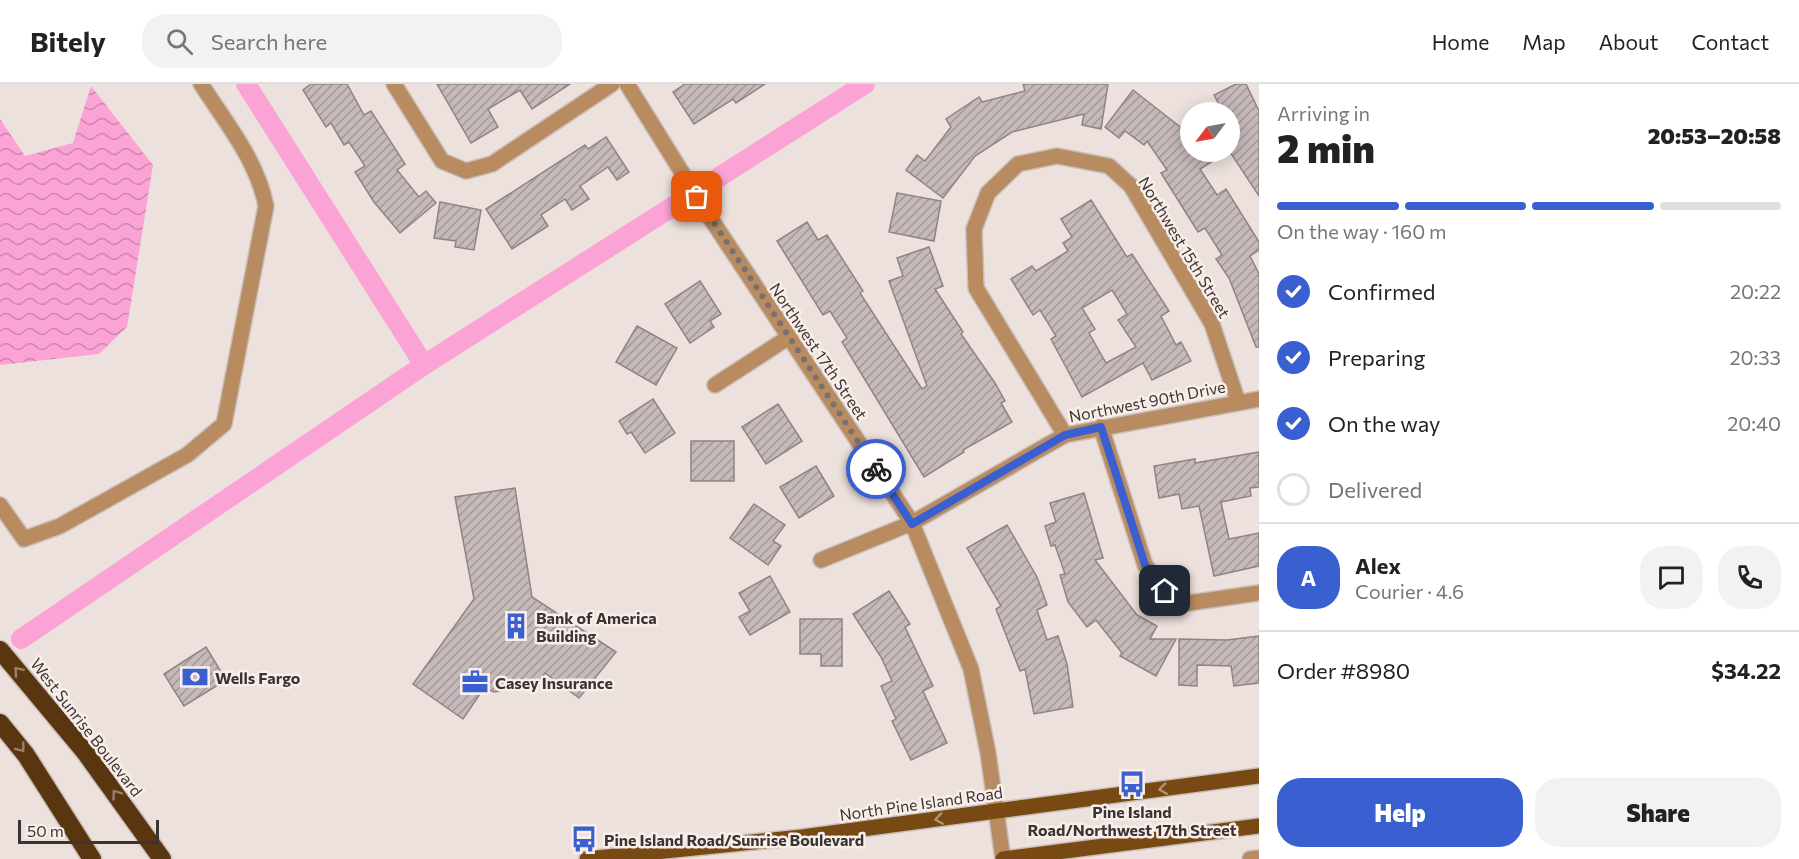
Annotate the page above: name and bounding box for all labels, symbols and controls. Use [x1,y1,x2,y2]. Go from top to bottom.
search box [142,14,562,68]
text: Bitely [30,24,106,58]
icon: search [163,25,196,58]
text: Search here [211,28,327,55]
text: Home [1432,29,1489,54]
text: Map [1522,29,1566,54]
text: About [1599,29,1658,54]
text: Contact [1691,29,1769,54]
text: Arriving in [1277,101,1370,125]
north arrow [1180,102,1240,162]
map controls [1180,102,1240,162]
text: 20:53–20:58 [1648,122,1781,149]
text: 2 min [1277,123,1375,171]
pin [671,171,722,222]
street label: Northwest 15th Street [1135,173,1235,321]
icon: bag [680,180,713,213]
text: On the way · 160 m [1277,219,1446,243]
icon: check [1277,275,1310,308]
text: Confirmed [1328,278,1435,305]
street label: Northwest 17th Street [766,279,872,423]
text: 20:22 [1730,279,1781,303]
icon: check [1277,341,1310,374]
text: Preparing [1328,344,1425,371]
text: 20:33 [1729,345,1781,369]
street label: Northwest 90th Drive [1067,377,1227,425]
icon: check [1277,407,1310,440]
text: On the way [1328,410,1440,437]
text: 20:40 [1727,411,1781,435]
courier [846,439,906,499]
icon: bike [860,453,893,486]
text: Delivered [1328,476,1422,503]
button: chat [1640,546,1703,609]
button: phone [1718,546,1781,609]
text: Alex [1355,552,1401,579]
text: A [1301,564,1316,591]
pin [1139,565,1190,616]
icon: home [1148,574,1181,607]
text: Courier · 4.6 [1355,579,1464,603]
place label: Bank of America Building [536,608,657,645]
building icon: Bank of America Building [501,611,531,641]
street label: West Sunrise Boulevard [27,654,147,800]
text: Order #8980 [1277,657,1410,684]
text: $34.22 [1711,657,1781,684]
bank icon: Wells Fargo [180,662,210,692]
one-way arrow [14,667,25,678]
office icon: Casey Insurance [460,667,490,697]
place label: Wells Fargo [215,668,301,687]
place label: Casey Insurance [495,673,613,692]
one-way arrow [14,742,25,753]
bus stop icon: Pine Island Road/Northwest 17th Street [1117,769,1147,799]
button: Help [1277,778,1523,847]
button: Share [1535,778,1781,847]
street label: North Pine Island Road [838,782,1004,824]
one-way arrow [1158,782,1167,795]
one-way arrow [112,790,123,801]
place label: Pine Island Road/Northwest 17th Street [1028,802,1237,839]
one-way arrow [934,812,943,824]
scale bar [18,817,159,844]
text: 50 m [27,821,64,840]
bus stop icon: Pine Island Road/Sunrise Boulevard [569,824,599,854]
place label: Pine Island Road/Sunrise Boulevard [604,830,864,849]

